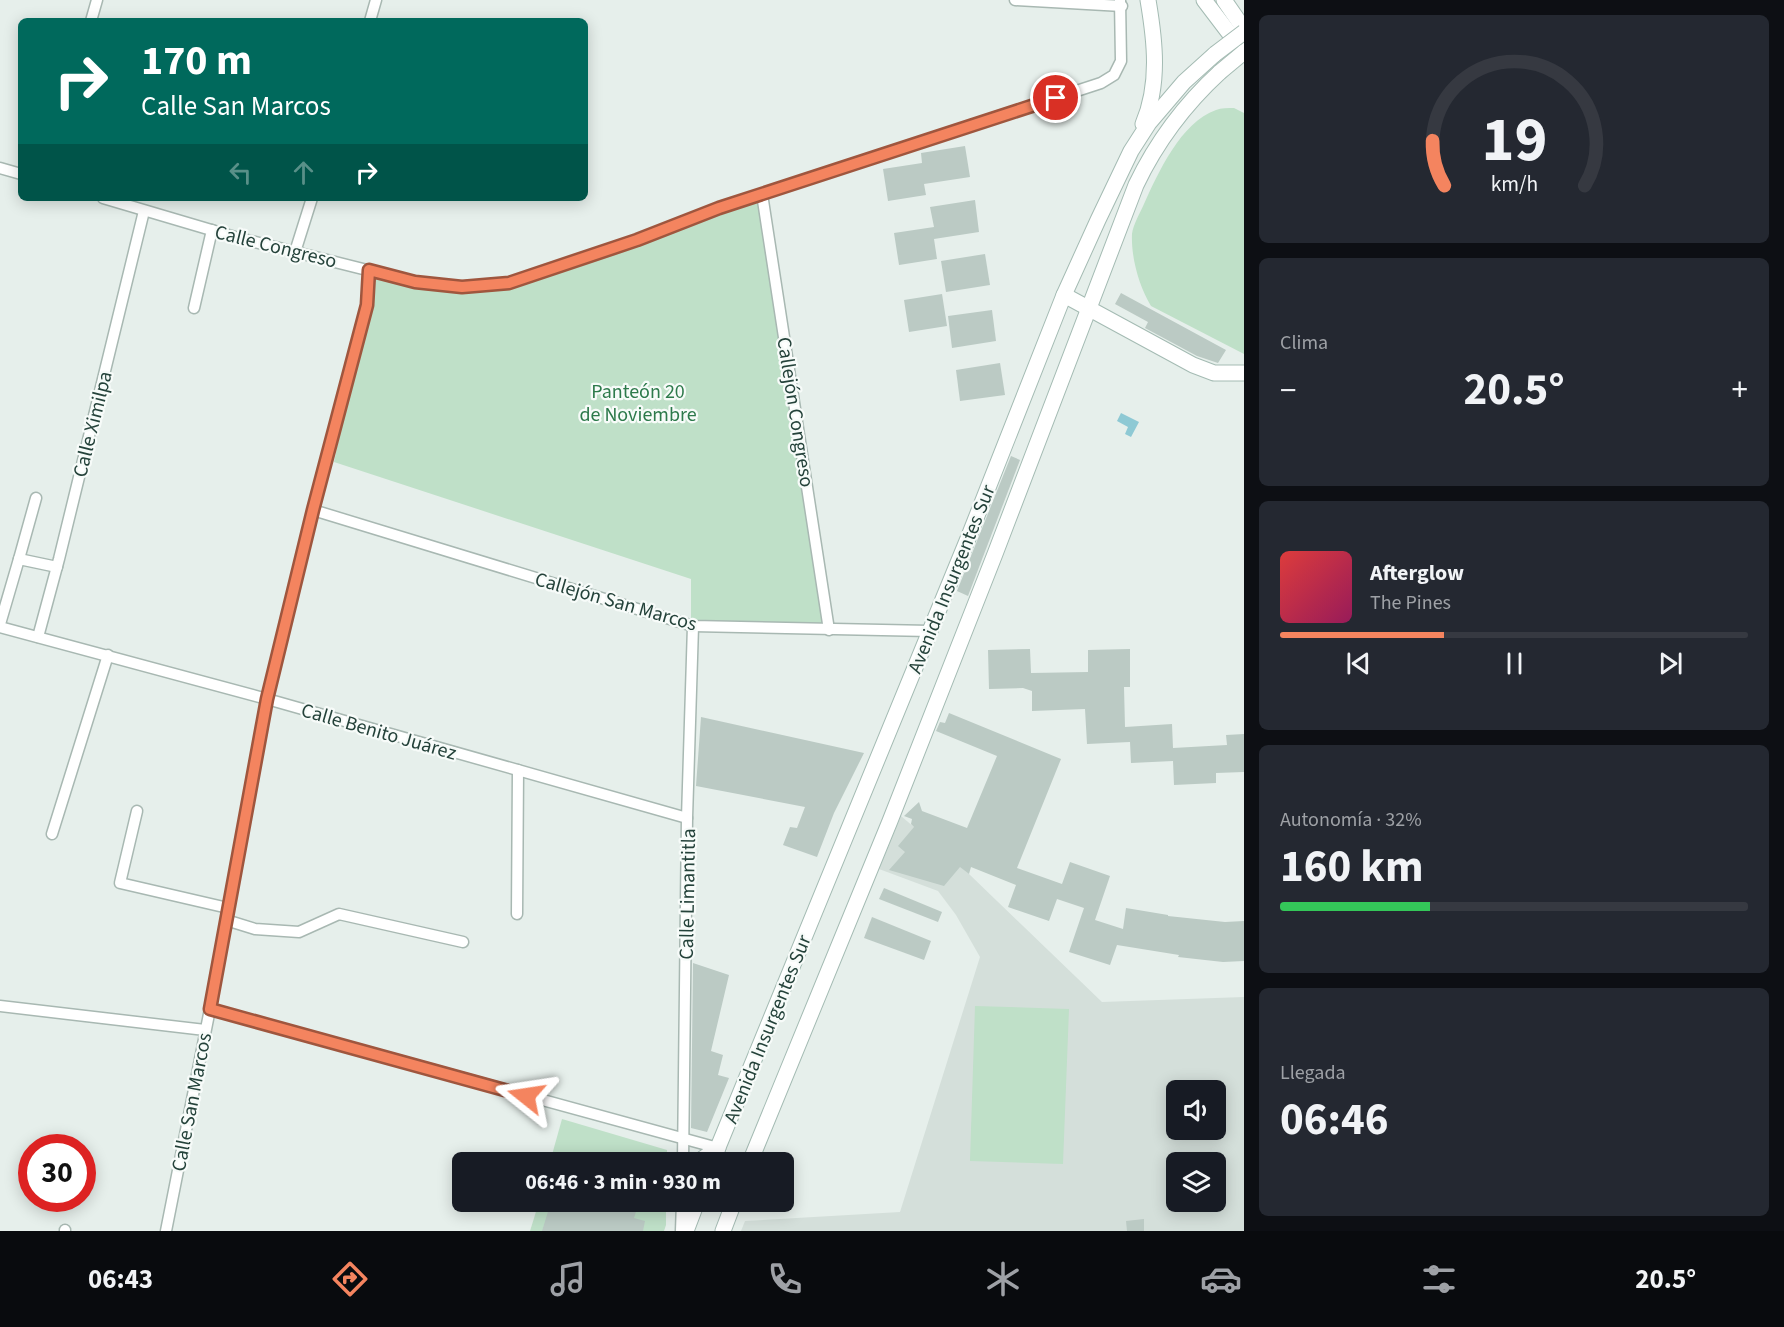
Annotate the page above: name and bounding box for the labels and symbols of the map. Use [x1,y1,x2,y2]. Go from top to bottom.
pin [1030,72,1081,123]
street label: Calle Congreso [212,218,340,276]
street label: Callejón Congreso [769,335,821,489]
street label: Calle Ximilpa [66,368,120,480]
park label: Panteón 20 de Noviembre [579,378,697,429]
street label: Avenida Insurgentes Sur [901,481,1003,678]
street label: Callejón San Marcos [531,565,700,638]
street label: Calle Benito Juárez [298,696,460,767]
street label: Calle Limantitla [673,828,703,960]
street label: Avenida Insurgentes Sur [717,931,819,1128]
street label: Calle San Marcos [165,1031,219,1174]
position arrow [494,1064,558,1128]
speed limit sign: 30 [18,1134,96,1212]

